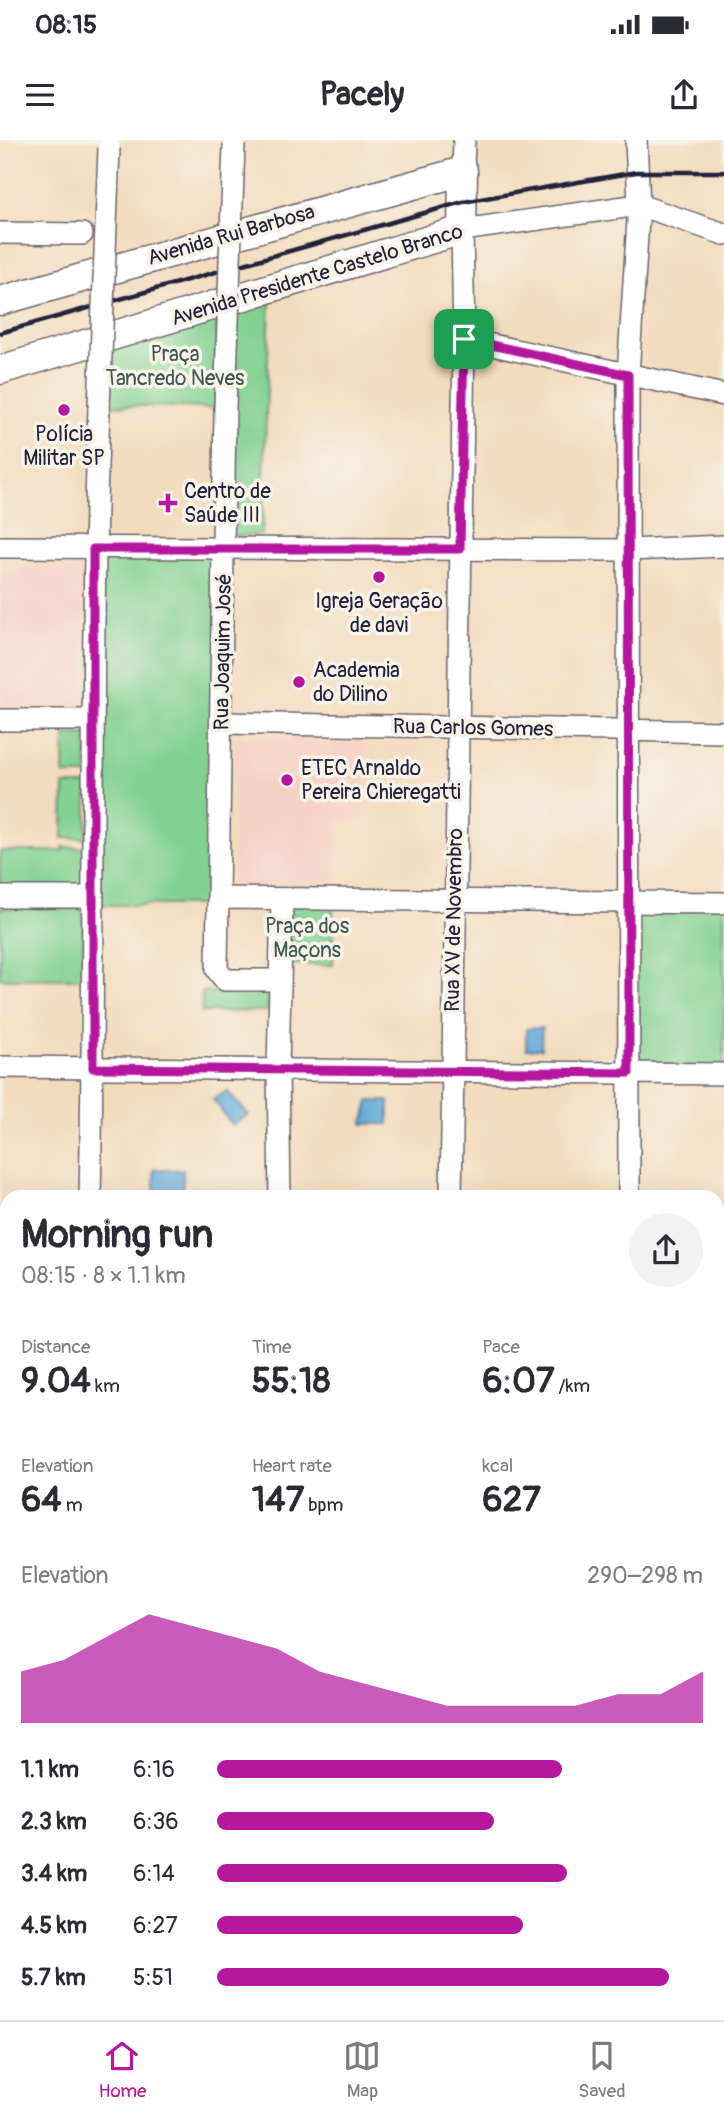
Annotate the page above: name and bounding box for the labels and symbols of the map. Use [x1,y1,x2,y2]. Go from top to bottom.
street label: Avenida Rui Barbosa [144,198,318,272]
street label: Avenida Presidente Castelo Branco [168,218,466,332]
pin [434,309,494,369]
park label: Praça Tancredo Neves [106,341,245,392]
marker: Polícia Militar SP [56,402,72,418]
place label: Polícia Militar SP [23,421,105,472]
place label: Centro de Saúde III [184,478,271,529]
marker: Centro de Saúde III [158,493,178,513]
marker: Igreja Geração de davi [371,569,387,585]
street label: Rua Joaquim José [208,573,238,731]
place label: Igreja Geração de davi [315,588,443,639]
place label: Academia do Dilino [313,657,400,708]
marker: Academia do Dilino [291,674,307,690]
street label: Rua Carlos Gomes [393,713,554,743]
place label: ETEC Arnaldo Pereira Chieregatti [301,755,461,806]
marker: ETEC Arnaldo Pereira Chieregatti [279,772,295,788]
street label: Rua XV de Novembro [439,828,469,1012]
park label: Praça dos Maçons [265,913,350,964]

